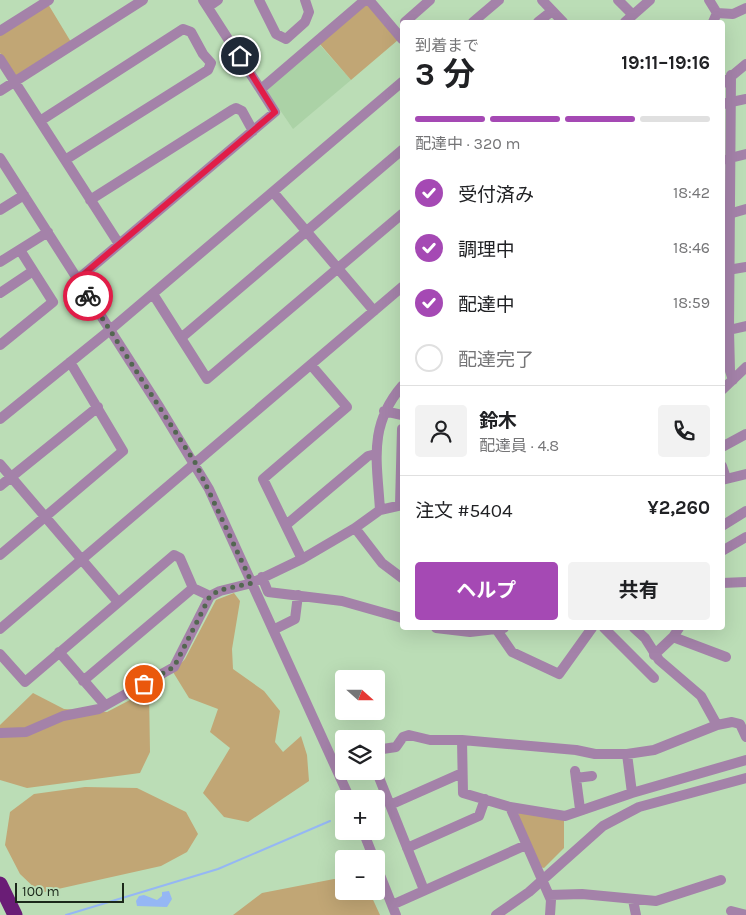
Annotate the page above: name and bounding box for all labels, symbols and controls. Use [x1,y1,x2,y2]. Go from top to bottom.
pin [219,35,261,77]
text: 到着まで [415,36,479,55]
icon: home [226,42,254,70]
text: 19:11–19:16 [621,52,710,74]
text: 3 分 [415,56,475,93]
text: 配達中 · 320 m [415,134,520,153]
icon: check [415,179,443,207]
text: 18:42 [673,183,710,202]
text: 受付済み [458,184,534,206]
icon: check [415,234,443,262]
text: 18:46 [673,238,710,257]
text: 調理中 [458,239,515,261]
courier [63,271,113,321]
icon: bike [74,282,102,310]
icon: check [415,289,443,317]
text: 18:59 [673,293,710,312]
text: 配達中 [458,294,515,316]
text: 配達完了 [458,349,534,371]
button: person [415,405,467,457]
button: phone [658,405,710,457]
text: 鈴木 [479,410,517,432]
text: 配達員 · 4.8 [479,436,559,455]
text: ¥2,260 [648,497,710,519]
text: 注文 #5404 [415,500,513,522]
button: ヘルプ [415,562,558,620]
button: 共有 [568,562,710,620]
pin [123,663,165,705]
icon: bag [130,670,158,698]
north arrow [335,670,385,720]
map controls [335,670,385,900]
button: layers [335,730,385,780]
button: + [335,790,385,840]
button: − [335,850,385,900]
scale bar [15,880,124,903]
text: 100 m [22,883,60,900]

